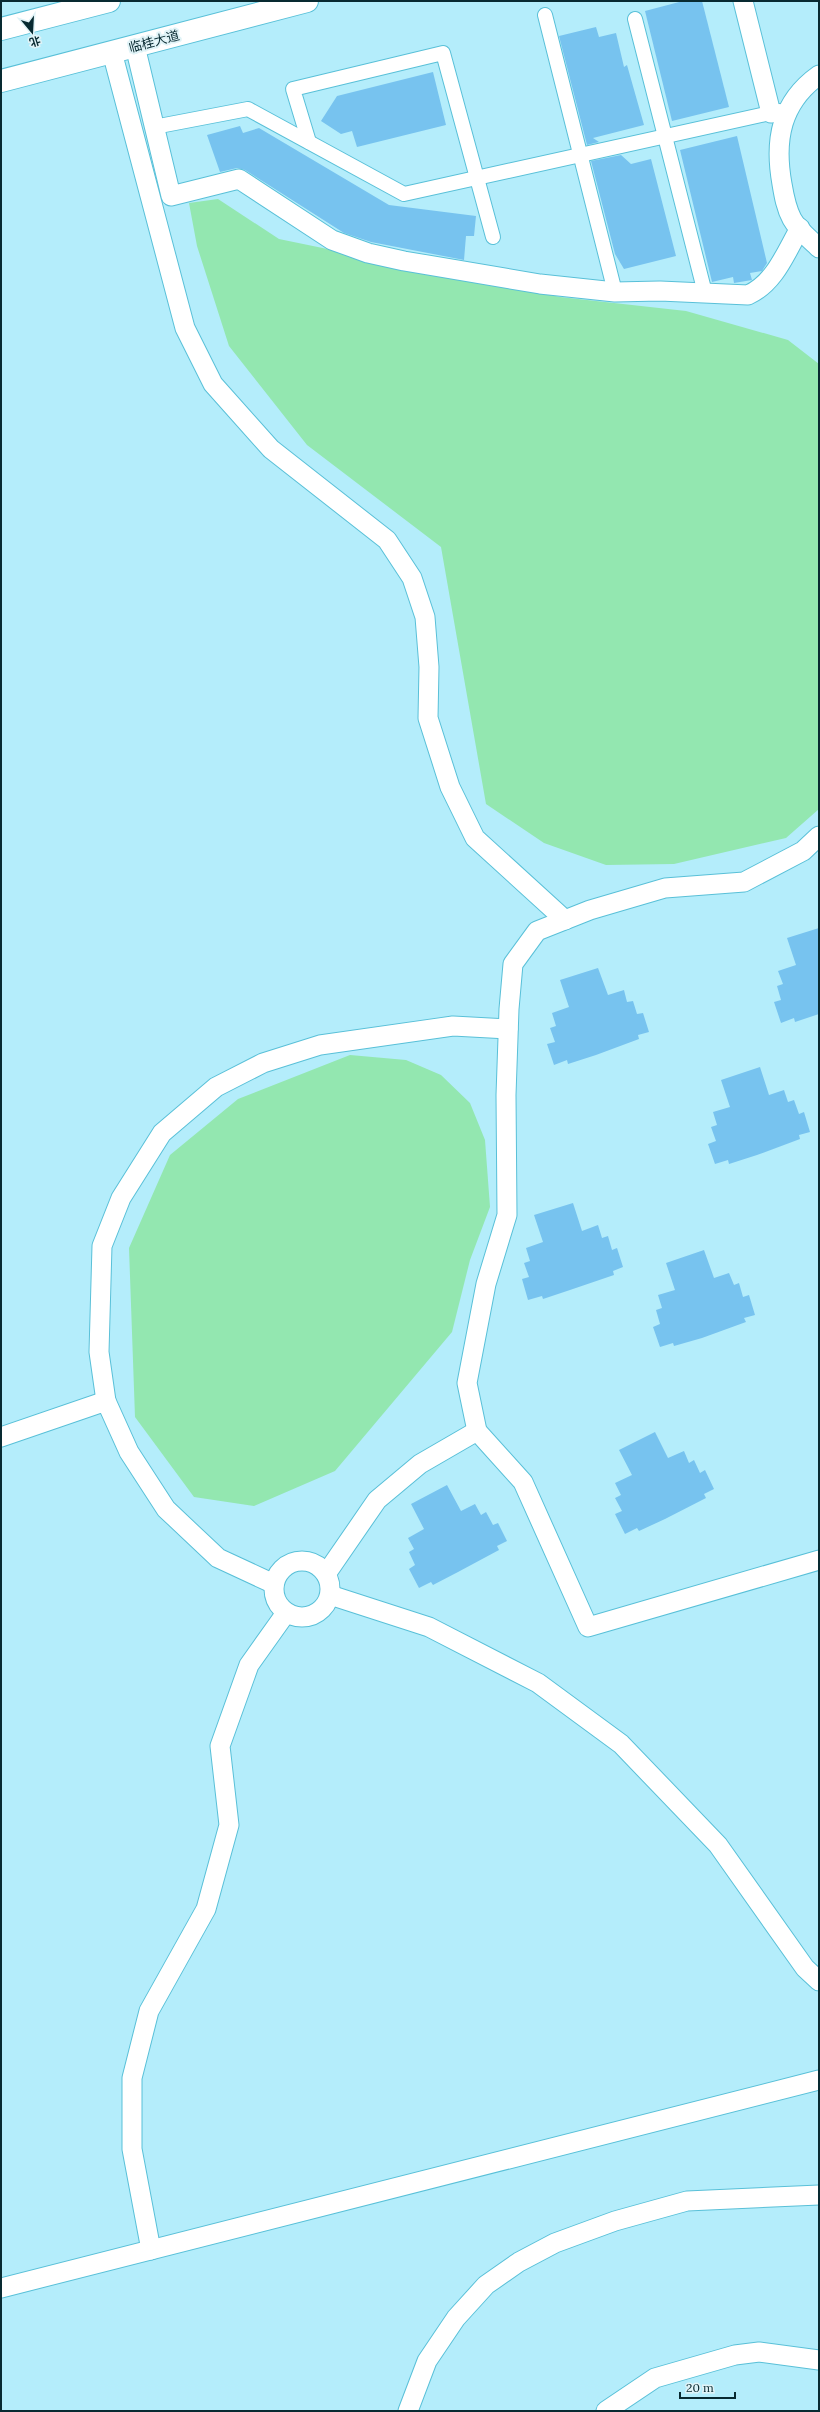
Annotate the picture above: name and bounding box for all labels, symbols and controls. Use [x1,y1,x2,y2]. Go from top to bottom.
north arrow [12,12,52,52]
street label: 临桂大道 [127,27,181,56]
text: 北 [28,33,42,50]
scale bar [680,2374,735,2400]
text: 20 m [686,2380,714,2395]

